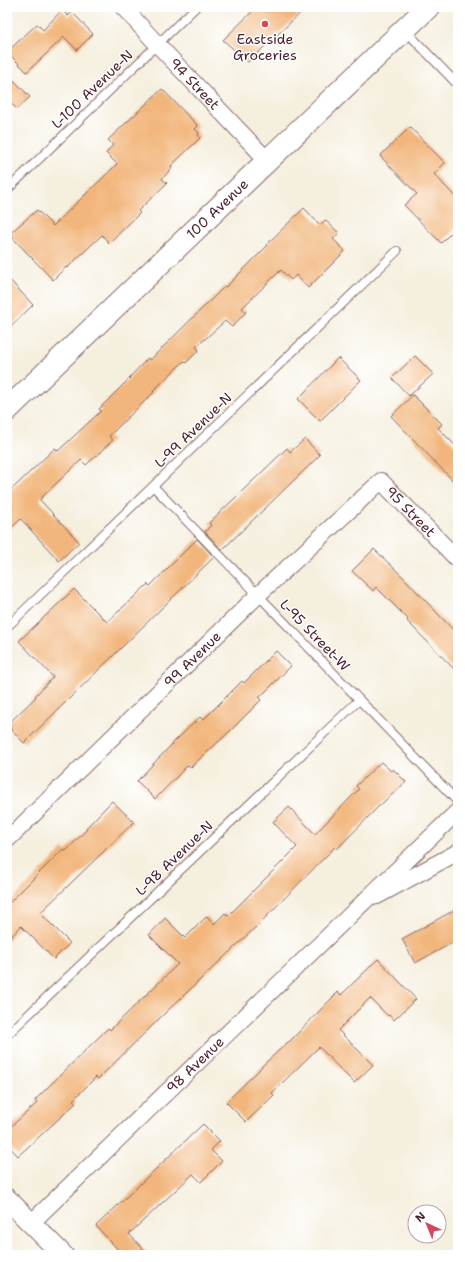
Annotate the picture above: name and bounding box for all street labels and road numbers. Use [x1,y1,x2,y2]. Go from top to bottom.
street label: L-100 Avenue-N [48,46,136,132]
street label: 94 Street [166,54,224,114]
street label: 100 Avenue [182,175,252,243]
street label: L-99 Avenue-N [151,389,235,471]
street label: 95 Street [382,482,440,541]
street label: L-95 Street-W [276,595,354,675]
street label: 99 Avenue [160,627,225,691]
street label: L-98 Avenue-N [131,816,217,900]
street label: 98 Avenue [162,1033,228,1097]

